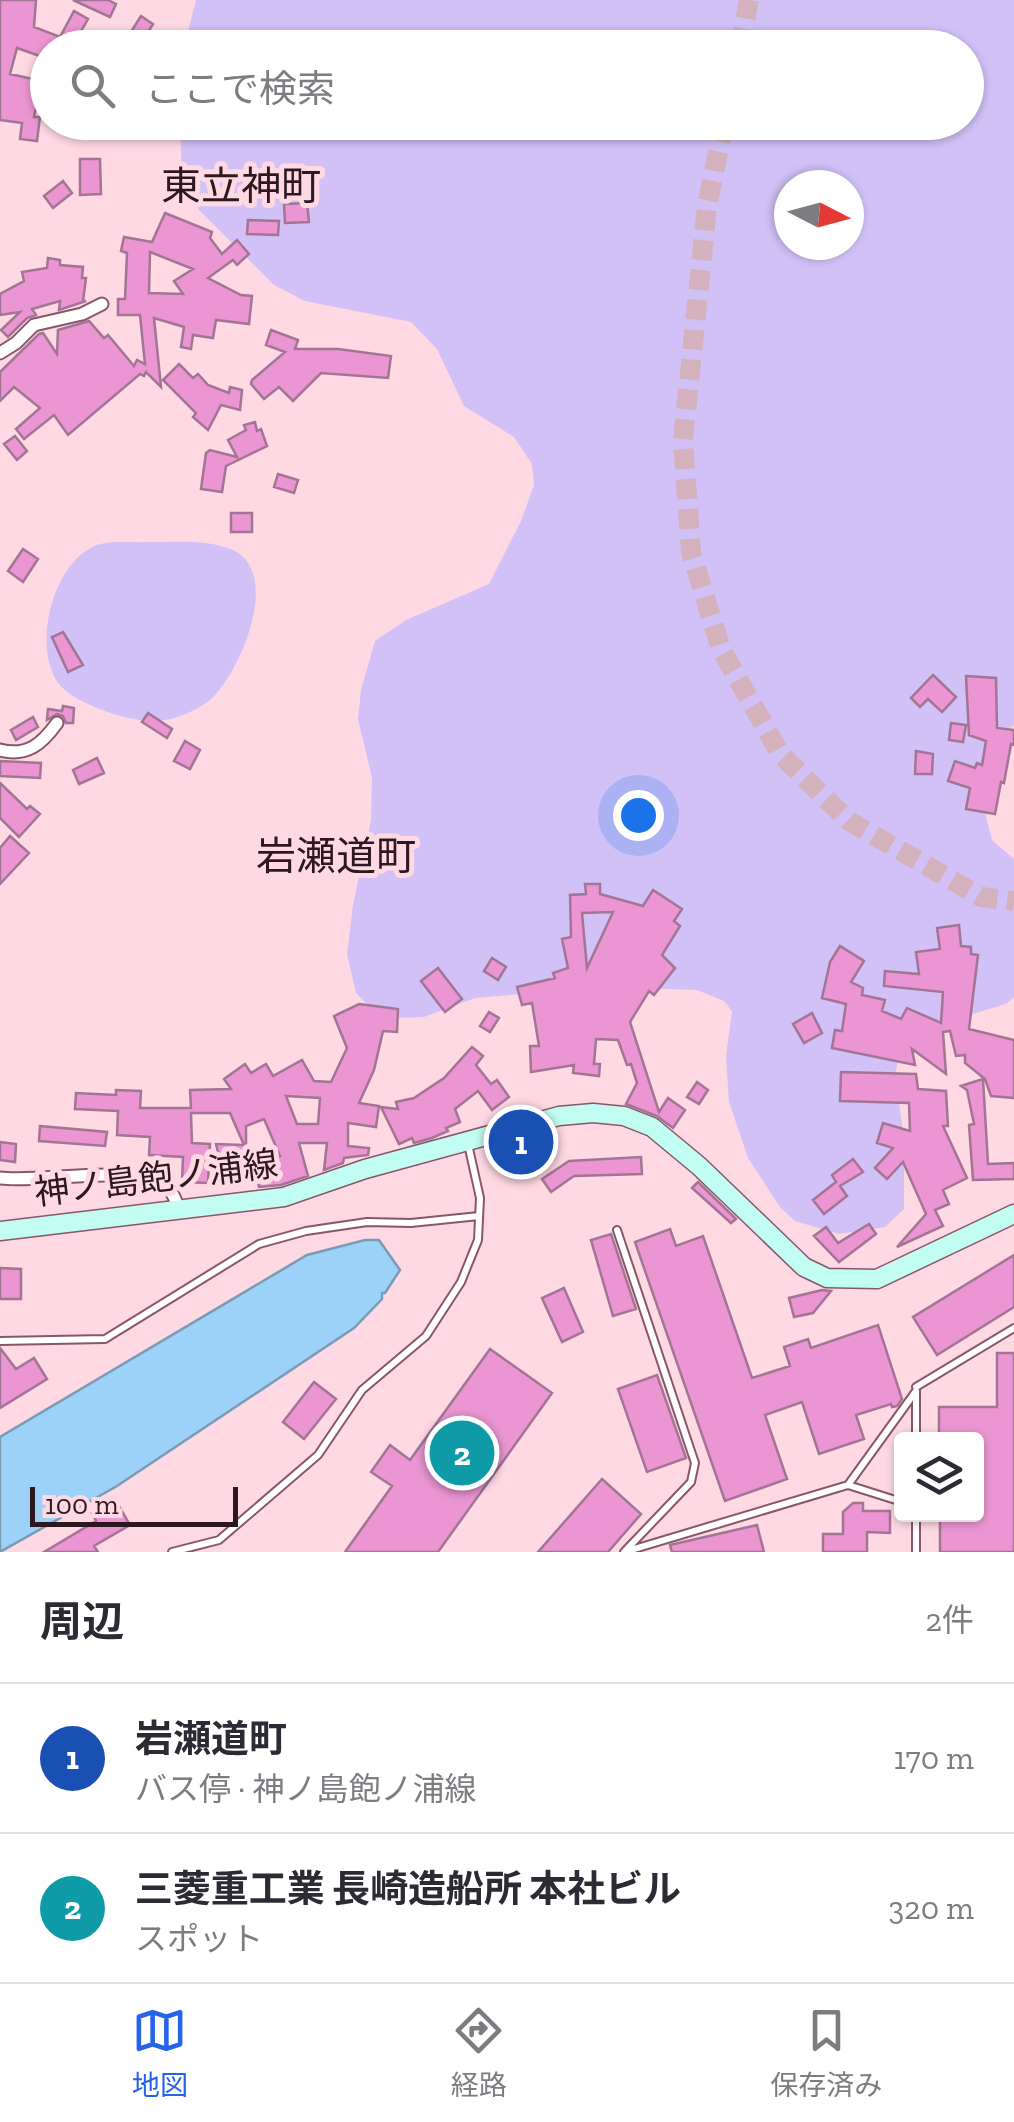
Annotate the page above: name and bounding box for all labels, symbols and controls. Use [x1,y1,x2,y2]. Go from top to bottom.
search box [30,30,984,140]
icon: search [65,58,120,113]
text: ここで検索 [145,66,335,112]
district label: 東立神町 [161,162,321,210]
north arrow [774,170,864,260]
your location [613,790,664,841]
district label: 岩瀬道町 [256,832,416,880]
pin: 1 [488,1104,554,1180]
street label: 神ノ島飽ノ浦線 [32,1142,280,1214]
pin: 2 [430,1416,494,1490]
map controls [894,1432,984,1522]
button: layers [894,1432,984,1522]
scale bar [30,1482,238,1526]
text: 100 m [45,1488,119,1521]
text: 周辺 [40,1596,124,1647]
text: 2件 [926,1601,974,1639]
text: 岩瀬道町 [135,1716,287,1762]
text: 1 [66,1739,79,1777]
text: 170 m [894,1739,974,1777]
text: バス停 · 神ノ島飽ノ浦線 [135,1770,477,1808]
text: 三菱重工業 長崎造船所 本社ビル [135,1866,681,1912]
text: 2 [64,1889,81,1927]
text: 320 m [889,1889,974,1927]
text: スポット [135,1920,263,1958]
tab: 地図 [132,2003,188,2103]
tab: 経路 [451,2003,507,2103]
tab: 保存済み [770,2003,882,2103]

